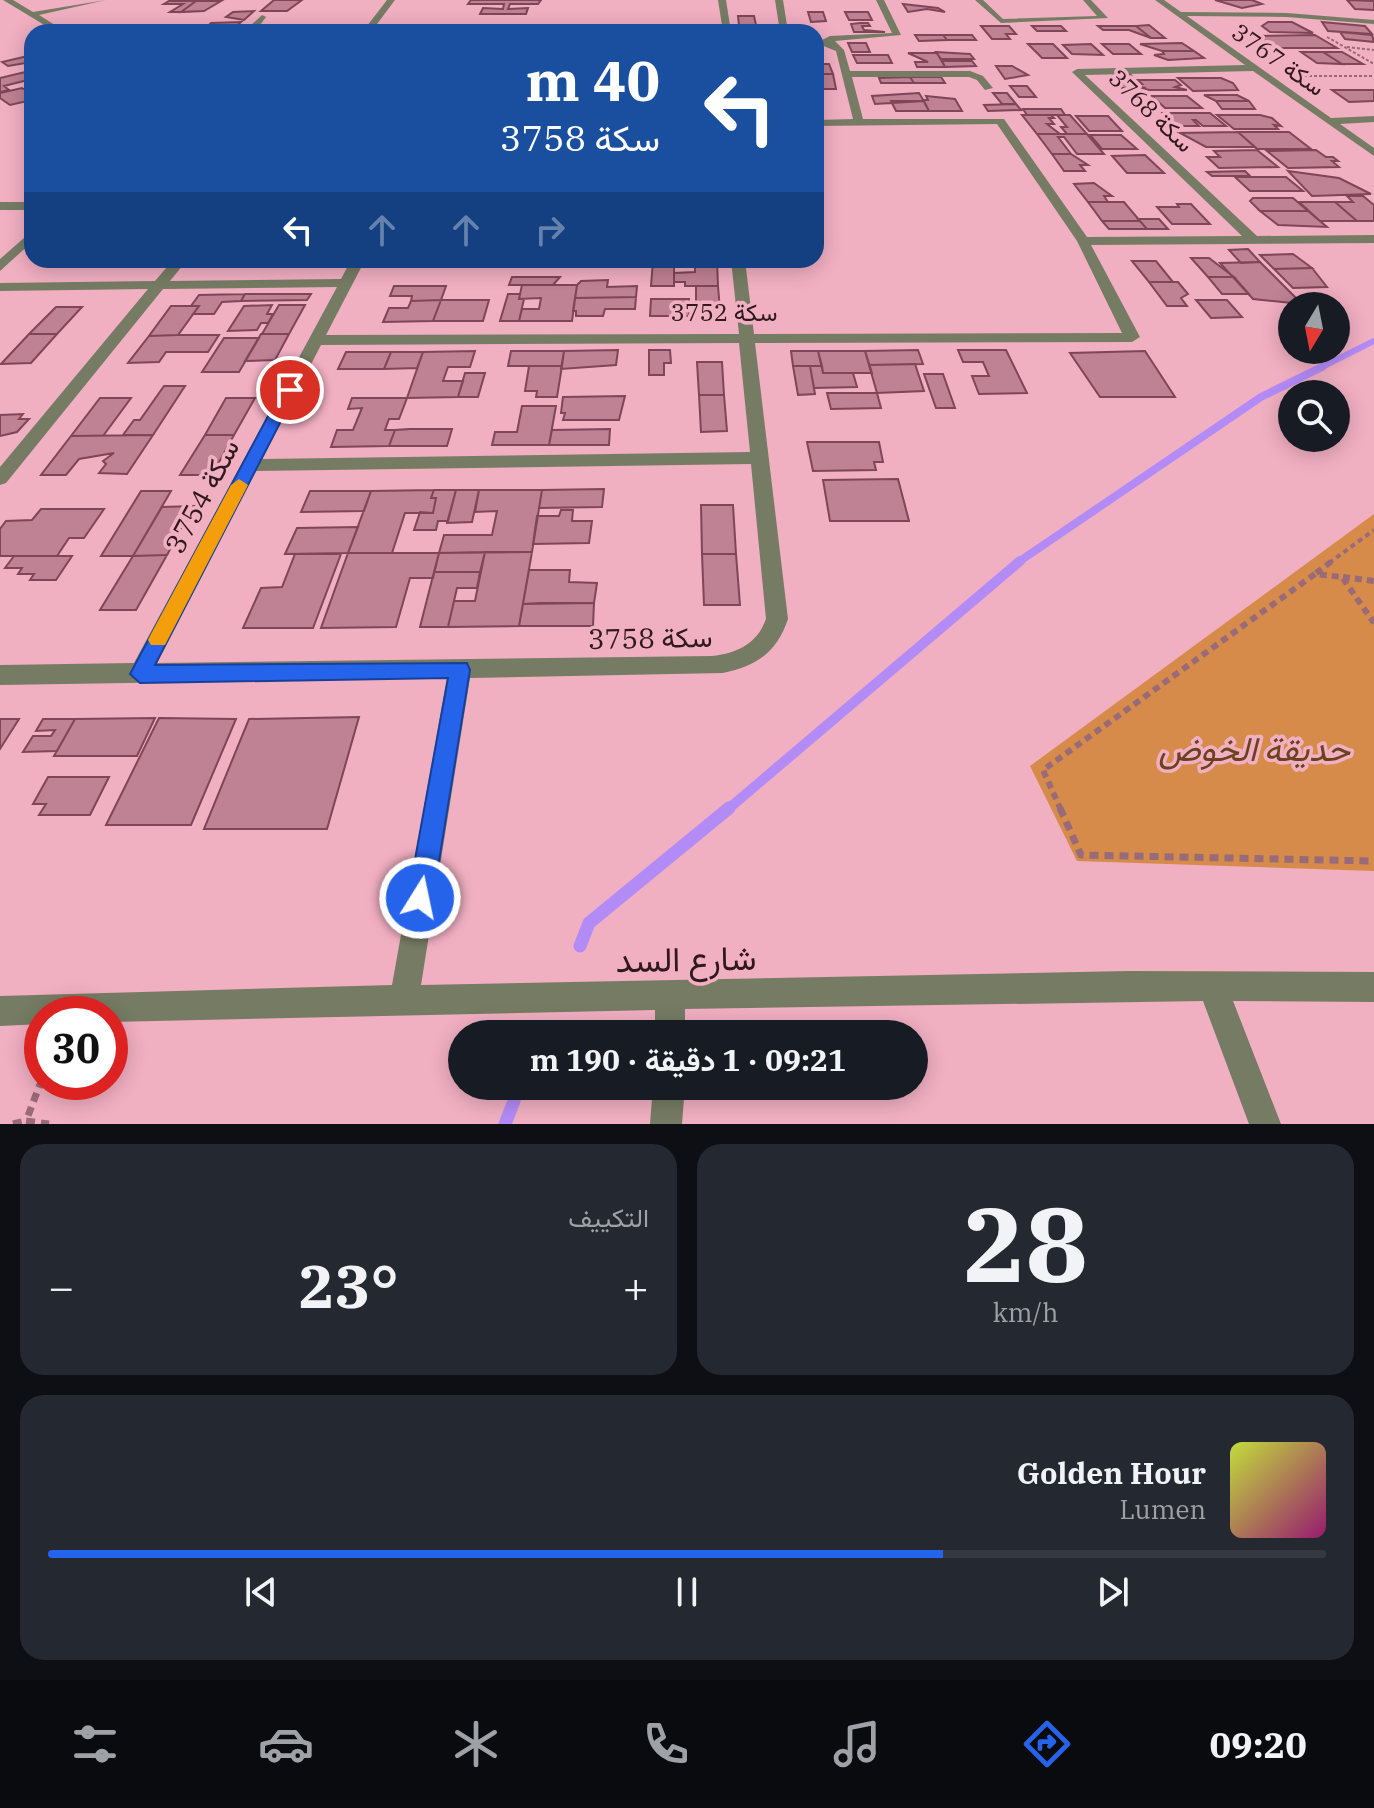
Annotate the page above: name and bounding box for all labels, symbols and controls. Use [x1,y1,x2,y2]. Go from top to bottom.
street label: سكة 3767 [1226,15,1331,103]
text: 40 m [525,44,660,116]
icon: left [688,56,792,160]
street label: سكة 3768 [1102,62,1201,159]
text: سكة 3758 [500,114,660,161]
icon: left [276,208,320,252]
icon: ahead [360,208,404,252]
icon: ahead [444,208,488,252]
icon: right [528,208,572,252]
north arrow [1278,292,1350,364]
map controls [1278,292,1350,452]
street label: سكة 3752 [671,296,777,328]
pin [256,356,324,424]
icon: arrive [268,368,312,412]
button: search [1278,380,1350,452]
street label: سكة 3754 [156,432,247,559]
street label: سكة 3758 [587,618,713,657]
park label: حديقة الخوض [1158,726,1351,770]
position arrow [378,856,462,940]
street label: شارع السد [615,935,757,983]
speed limit sign: 30 [24,996,128,1100]
text: 09:21 · 1 دقيقة · 190 m [530,1040,846,1079]
text: 28 [963,1175,1088,1311]
text: التكييف [568,1200,649,1234]
text: 23° [298,1246,399,1325]
text: − [48,1258,74,1315]
text: + [623,1258,649,1315]
text: km/h [993,1295,1058,1329]
text: Golden Hour [1017,1453,1206,1492]
text: Lumen [1119,1492,1206,1526]
icon: previous [239,1570,283,1614]
icon: pause [665,1570,709,1614]
icon: next [1091,1570,1135,1614]
icon: filters [67,1716,123,1772]
icon: car [258,1716,314,1772]
icon: climate [448,1716,504,1772]
icon: phone [638,1716,694,1772]
icon: music [829,1716,885,1772]
icon: directions [1019,1716,1075,1772]
text: 09:20 [1210,1721,1307,1768]

